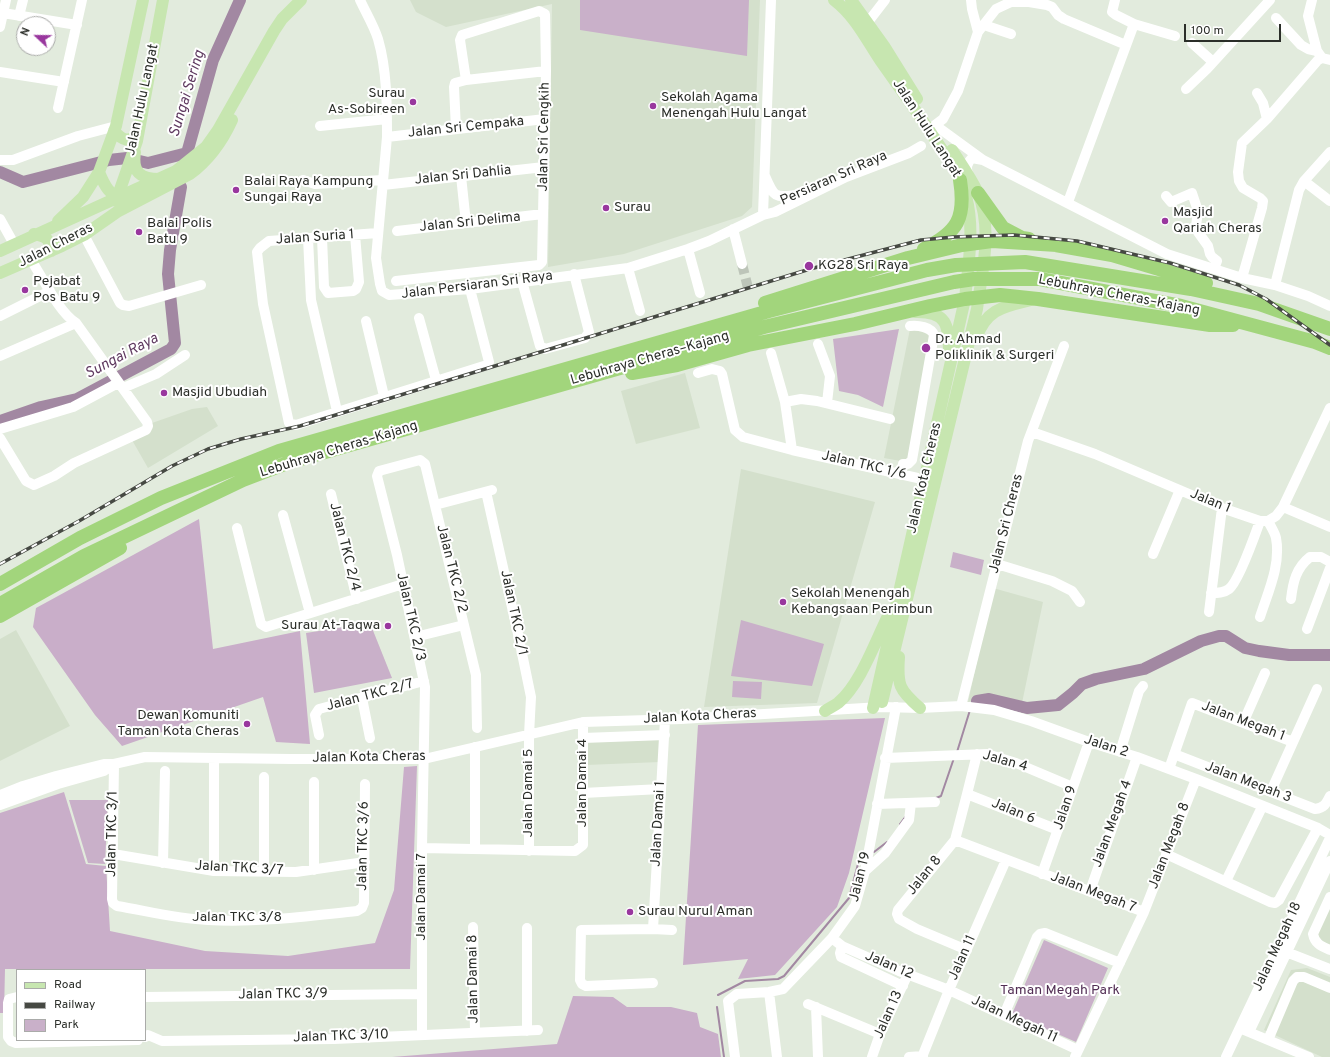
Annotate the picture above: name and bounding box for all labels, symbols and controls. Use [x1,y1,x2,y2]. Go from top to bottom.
north arrow [16,16,56,56]
scale bar [1186,16,1283,42]
text: 100 m [1191,23,1224,39]
text: N [18,26,34,38]
street label: Jalan Hulu Langat [123,43,163,157]
water label: Sungai Sering [166,48,210,140]
street label: Jalan Hulu Langat [888,77,964,181]
street label: Jalan Sri Cengkih [536,82,554,192]
place label: Surau As-Sobireen [328,86,405,118]
place label: Sekolah Agama Menengah Hulu Langat [661,90,807,122]
marker: Surau As-Sobireen [408,97,418,107]
marker: Sekolah Agama Menengah Hulu Langat [648,101,658,111]
street label: Jalan Sri Cempaka [407,114,525,142]
street label: Persiaran Sri Raya [778,148,890,210]
street label: Jalan Sri Dahlia [414,163,512,189]
place label: Balai Raya Kampung Sungai Raya [244,174,373,206]
marker: Balai Raya Kampung Sungai Raya [231,185,241,195]
place label: Surau [614,200,651,216]
marker: Surau [601,203,611,213]
place label: Masjid Qariah Cheras [1173,205,1262,238]
street label: Jalan Sri Delima [419,209,521,237]
place label: Balai Polis Batu 9 [147,216,212,248]
marker: Masjid Qariah Cheras [1160,216,1170,226]
street label: Jalan Cheras [16,220,96,272]
marker: Balai Polis Batu 9 [134,227,144,237]
street label: Jalan Suria 1 [275,227,355,249]
place label: KG28 Sri Raya [818,258,908,274]
marker: KG28 Sri Raya [803,260,815,272]
street label: Jalan Persiaran Sri Raya [400,268,554,304]
street label: Lebuhraya Cheras–Kajang [1037,272,1201,320]
place label: Pejabat Pos Batu 9 [33,274,100,306]
marker: Pejabat Pos Batu 9 [20,285,30,295]
street label: Lebuhraya Cheras–Kajang [569,328,731,390]
water label: Sungai Raya [82,330,162,384]
place label: Dr. Ahmad Poliklinik & Surgeri [935,332,1054,364]
marker: Dr. Ahmad Poliklinik & Surgeri [920,342,932,354]
place label: Masjid Ubudiah [172,385,267,401]
marker: Masjid Ubudiah [159,388,169,398]
street label: Lebuhraya Cheras–Kajang [258,418,420,482]
street label: Jalan Kota Cheras [904,421,946,535]
street label: Jalan TKC 1/6 [820,448,908,484]
street label: Jalan Sri Cheras [987,473,1027,575]
street label: Jalan 1 [1187,486,1233,518]
street label: Jalan TKC 2/4 [325,501,363,593]
street label: Jalan TKC 2/2 [432,523,470,615]
street label: Jalan TKC 2/1 [496,569,530,657]
street label: Jalan TKC 2/3 [392,571,428,663]
place label: Sekolah Menengah Kebangsaan Perimbun [791,586,933,618]
marker: Sekolah Menengah Kebangsaan Perimbun [778,597,788,607]
place label: Surau At-Taqwa [281,618,380,634]
marker: Surau At-Taqwa [383,621,393,631]
street label: Jalan TKC 2/7 [325,676,415,716]
street label: Jalan Megah 1 [1199,698,1287,746]
street label: Jalan Kota Cheras [643,706,757,728]
place label: Dewan Komuniti Taman Kota Cheras [117,708,239,740]
marker: Dewan Komuniti Taman Kota Cheras [242,719,252,729]
street label: Jalan 2 [1082,732,1130,762]
street label: Jalan Damai 4 [575,738,591,828]
street label: Jalan Damai 5 [521,748,537,838]
street label: Jalan 4 [981,748,1029,776]
street label: Jalan Kota Cheras [312,749,426,767]
street label: Jalan Megah 3 [1202,759,1294,807]
street label: Jalan Megah 4 [1089,778,1137,870]
street label: Jalan Damai 1 [648,781,670,867]
street label: Jalan 9 [1051,784,1081,832]
street label: Jalan TKC 3/1 [104,791,122,877]
street label: Jalan 6 [989,796,1037,828]
street label: Jalan Megah 8 [1146,800,1194,892]
street label: Jalan TKC 3/6 [355,801,373,891]
street label: Jalan 19 [847,850,875,904]
street label: Jalan Damai 7 [414,853,430,941]
street label: Jalan 8 [904,853,946,899]
street label: Jalan TKC 3/7 [194,858,284,880]
street label: Jalan Megah 7 [1048,869,1138,917]
street label: Jalan Megah 18 [1250,900,1306,994]
place label: Surau Nurul Aman [638,904,753,920]
marker: Surau Nurul Aman [625,907,635,917]
street label: Jalan TKC 3/8 [192,910,282,926]
street label: Jalan 11 [946,933,980,983]
street label: Jalan Damai 8 [465,934,483,1024]
street label: Jalan 12 [862,948,916,984]
legend [16,969,146,1041]
text: Road [54,977,82,993]
park label: Taman Megah Park [1000,983,1120,999]
street label: Jalan TKC 3/9 [238,986,328,1004]
street label: Jalan 13 [871,988,907,1042]
street label: Jalan Megah 11 [968,993,1060,1047]
text: Railway [54,997,95,1013]
text: Park [54,1017,79,1033]
street label: Jalan TKC 3/10 [293,1027,389,1047]

